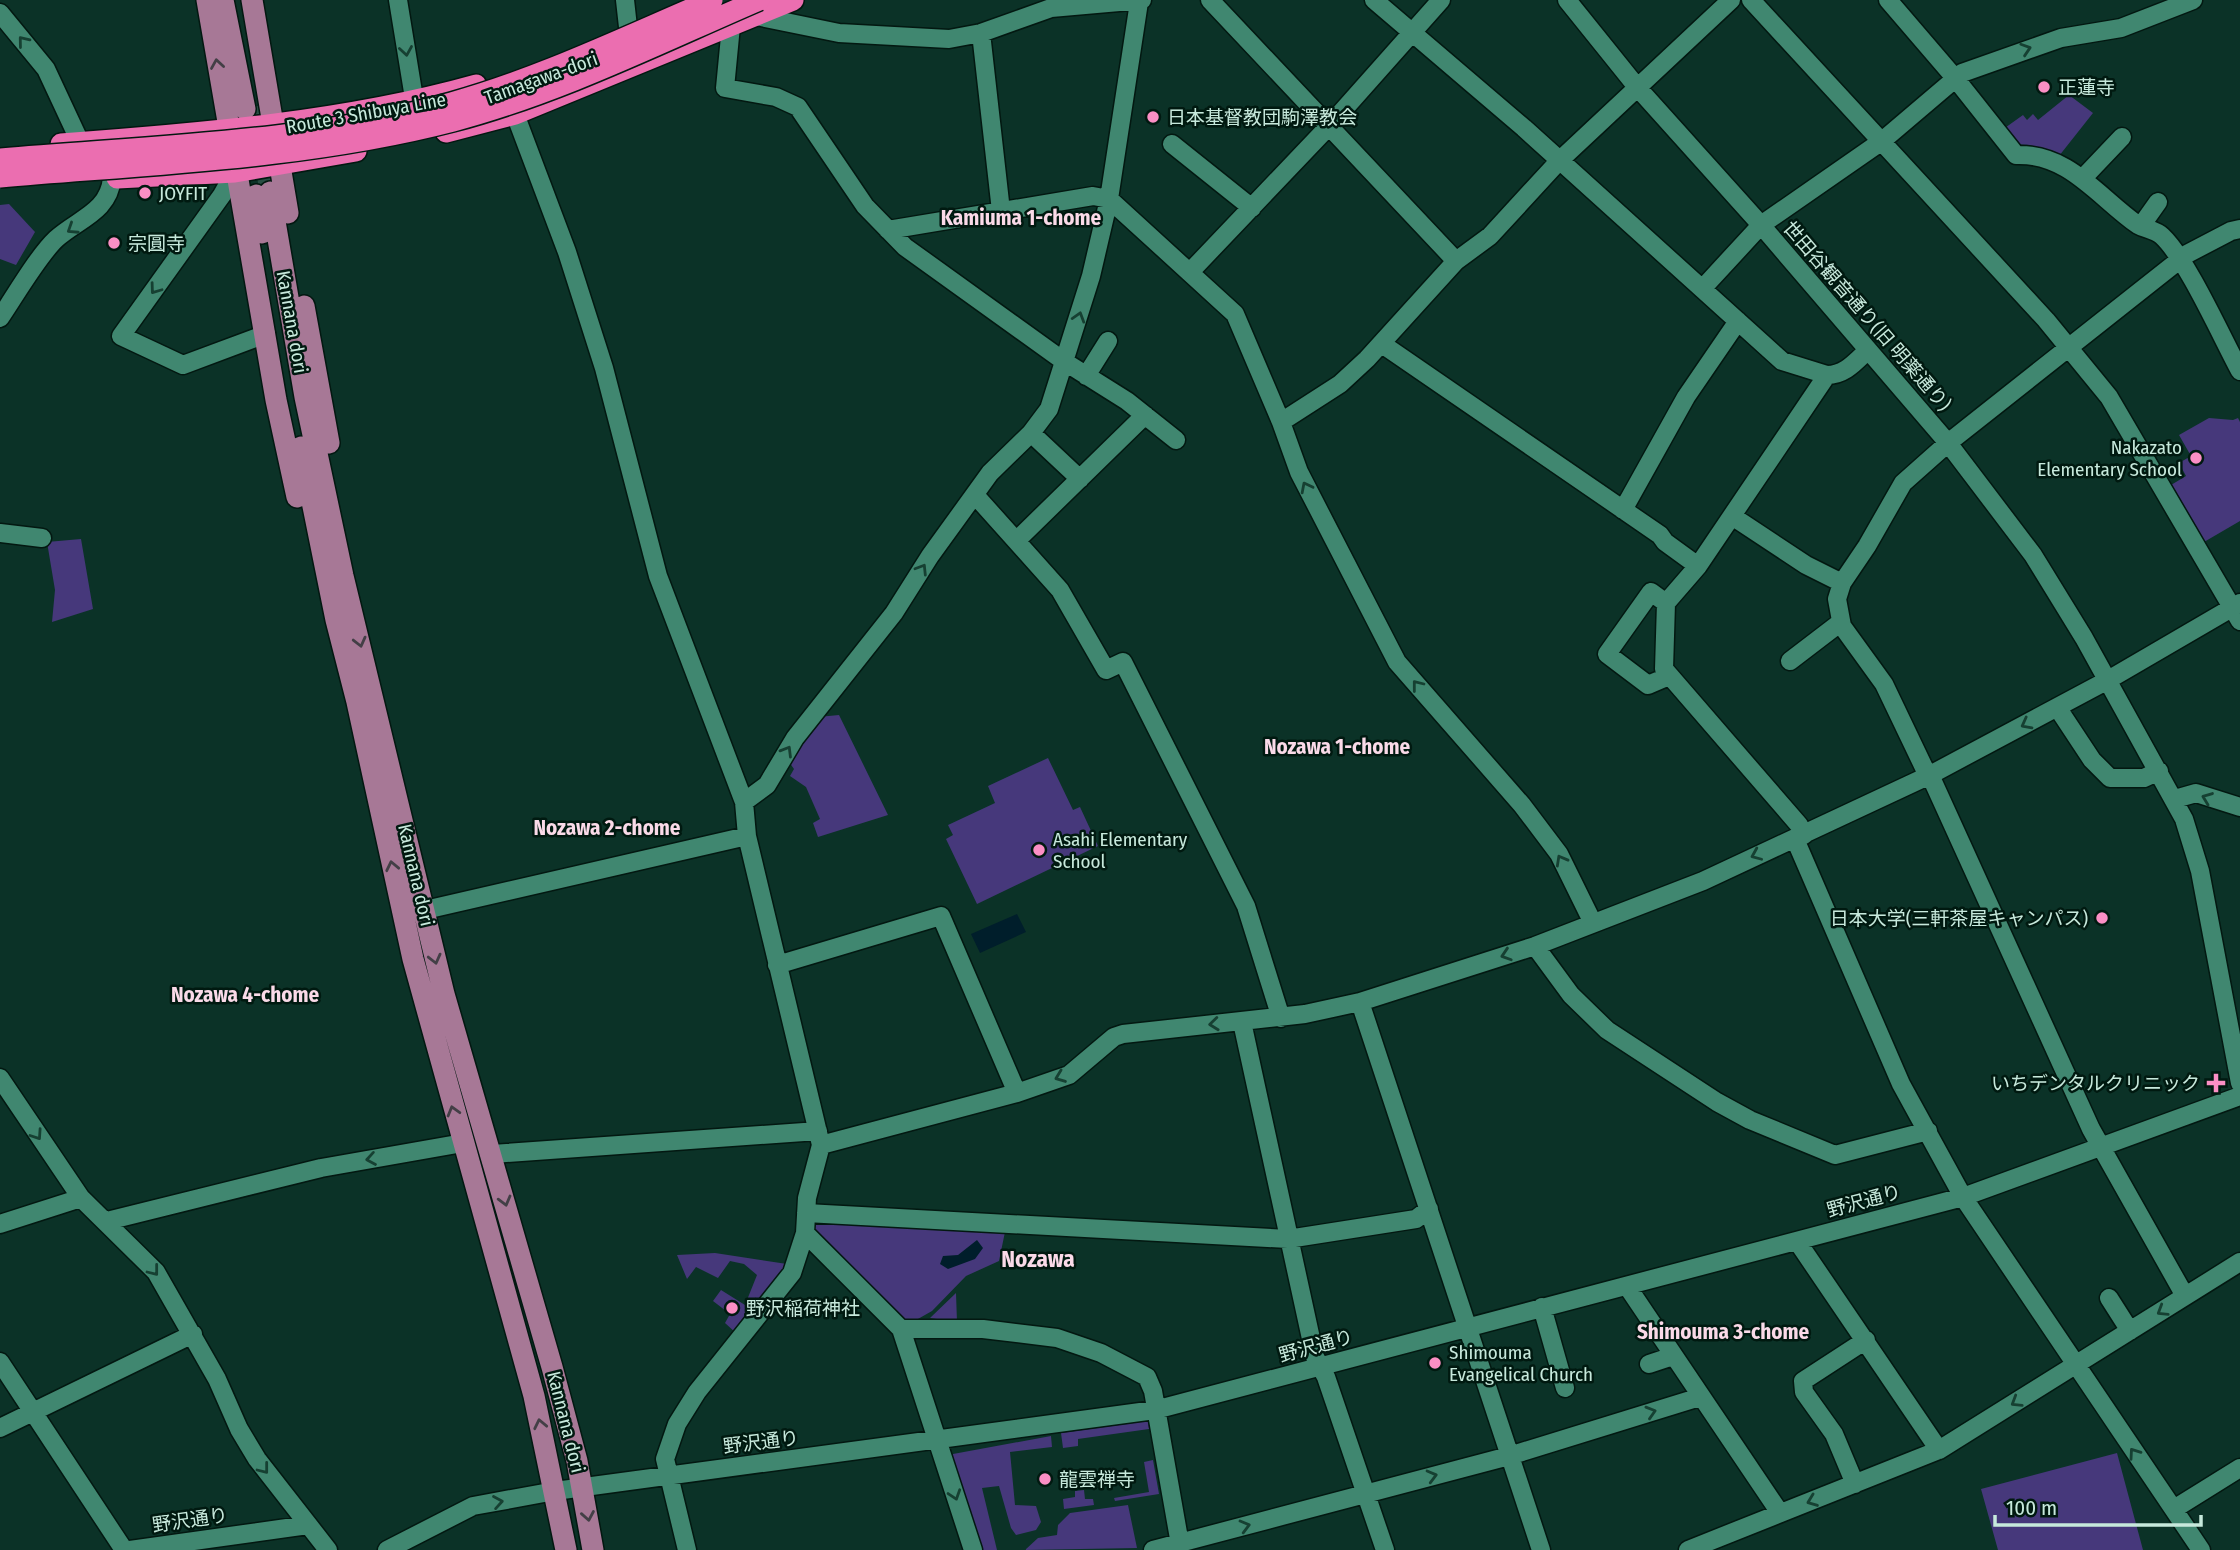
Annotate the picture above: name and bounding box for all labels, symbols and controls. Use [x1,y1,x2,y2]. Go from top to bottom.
one-way arrow [19,36,31,49]
one-way arrow [2019,43,2032,57]
one-way arrow [398,45,413,57]
street label: Tamagawa-dori [481,47,601,109]
one-way arrow [210,58,225,70]
place label: 正蓮寺 [2058,76,2115,99]
marker: 正蓮寺 [2036,79,2052,95]
street label: Route 3 Shibuya Line [284,88,448,138]
place label: 日本基督教団駒澤教会 [1167,106,1357,129]
marker: 日本基督教団駒澤教会 [1145,109,1161,125]
place label: JOYFIT [159,182,207,205]
marker: JOYFIT [137,185,153,201]
district label: Kamiuma 1-chome [941,205,1102,231]
street label: 世田谷観音通り(旧 明薬通り) [1778,216,1956,416]
one-way arrow [66,221,79,234]
place label: 宗圓寺 [128,232,185,255]
marker: 宗圓寺 [106,235,122,251]
street label: Kannana dori [272,269,312,375]
one-way arrow [151,281,163,294]
one-way arrow [1070,311,1085,323]
place label: Nakazato Elementary School [2037,436,2182,481]
marker: Nakazato Elementary School [2188,450,2204,466]
one-way arrow [1301,482,1315,494]
one-way arrow [914,563,927,576]
one-way arrow [352,636,366,648]
one-way arrow [1413,680,1425,693]
one-way arrow [2021,715,2033,729]
district label: Nozawa 1-chome [1264,734,1410,760]
one-way arrow [779,746,792,759]
one-way arrow [2202,792,2214,806]
district label: Nozawa 2-chome [533,815,681,841]
street label: Kannana dori [393,822,439,928]
place label: Asahi Elementary School [1053,828,1188,873]
marker: Asahi Elementary School [1031,842,1047,858]
one-way arrow [1750,847,1762,861]
one-way arrow [1556,855,1569,868]
one-way arrow [385,860,400,872]
place label: 日本大学(三軒茶屋キャンパス) [1830,907,2088,930]
marker: 日本大学(三軒茶屋キャンパス) [2094,910,2110,926]
one-way arrow [1500,947,1512,962]
one-way arrow [427,953,441,965]
district label: Nozawa 4-chome [171,982,319,1008]
one-way arrow [1208,1017,1220,1032]
one-way arrow [1055,1069,1067,1083]
place label: いちデンタルクリニック [1991,1072,2200,1095]
marker: いちデンタルクリニック [2206,1073,2226,1093]
one-way arrow [447,1105,462,1117]
one-way arrow [29,1127,41,1140]
one-way arrow [365,1151,377,1166]
street label: 野沢通り [1824,1180,1904,1222]
one-way arrow [497,1195,511,1207]
district label: Nozawa [1001,1245,1075,1273]
one-way arrow [145,1263,158,1275]
place label: 野沢稲荷神社 [746,1297,860,1320]
marker: 野沢稲荷神社 [724,1300,740,1316]
one-way arrow [2156,1303,2169,1316]
district label: Shimouma 3-chome [1637,1319,1809,1345]
street label: 野沢通り [1276,1325,1356,1367]
place label: Shimouma Evangelical Church [1449,1341,1593,1386]
marker: Shimouma Evangelical Church [1427,1355,1443,1371]
street label: Kannana dori [542,1369,590,1475]
one-way arrow [2011,1394,2024,1407]
one-way arrow [1644,1406,1656,1421]
one-way arrow [533,1419,548,1431]
street label: 野沢通り [722,1426,800,1458]
one-way arrow [2130,1448,2143,1461]
one-way arrow [256,1461,269,1473]
place label: 龍雲禅寺 [1059,1468,1135,1491]
one-way arrow [1426,1470,1438,1484]
marker: 龍雲禅寺 [1037,1471,1053,1487]
scale bar [1995,1484,2202,1528]
one-way arrow [947,1489,961,1501]
one-way arrow [1807,1492,1819,1506]
one-way arrow [492,1495,504,1510]
text: 100 m [2006,1495,2057,1521]
street label: 野沢通り [151,1503,229,1537]
one-way arrow [580,1510,595,1522]
one-way arrow [1239,1520,1251,1534]

